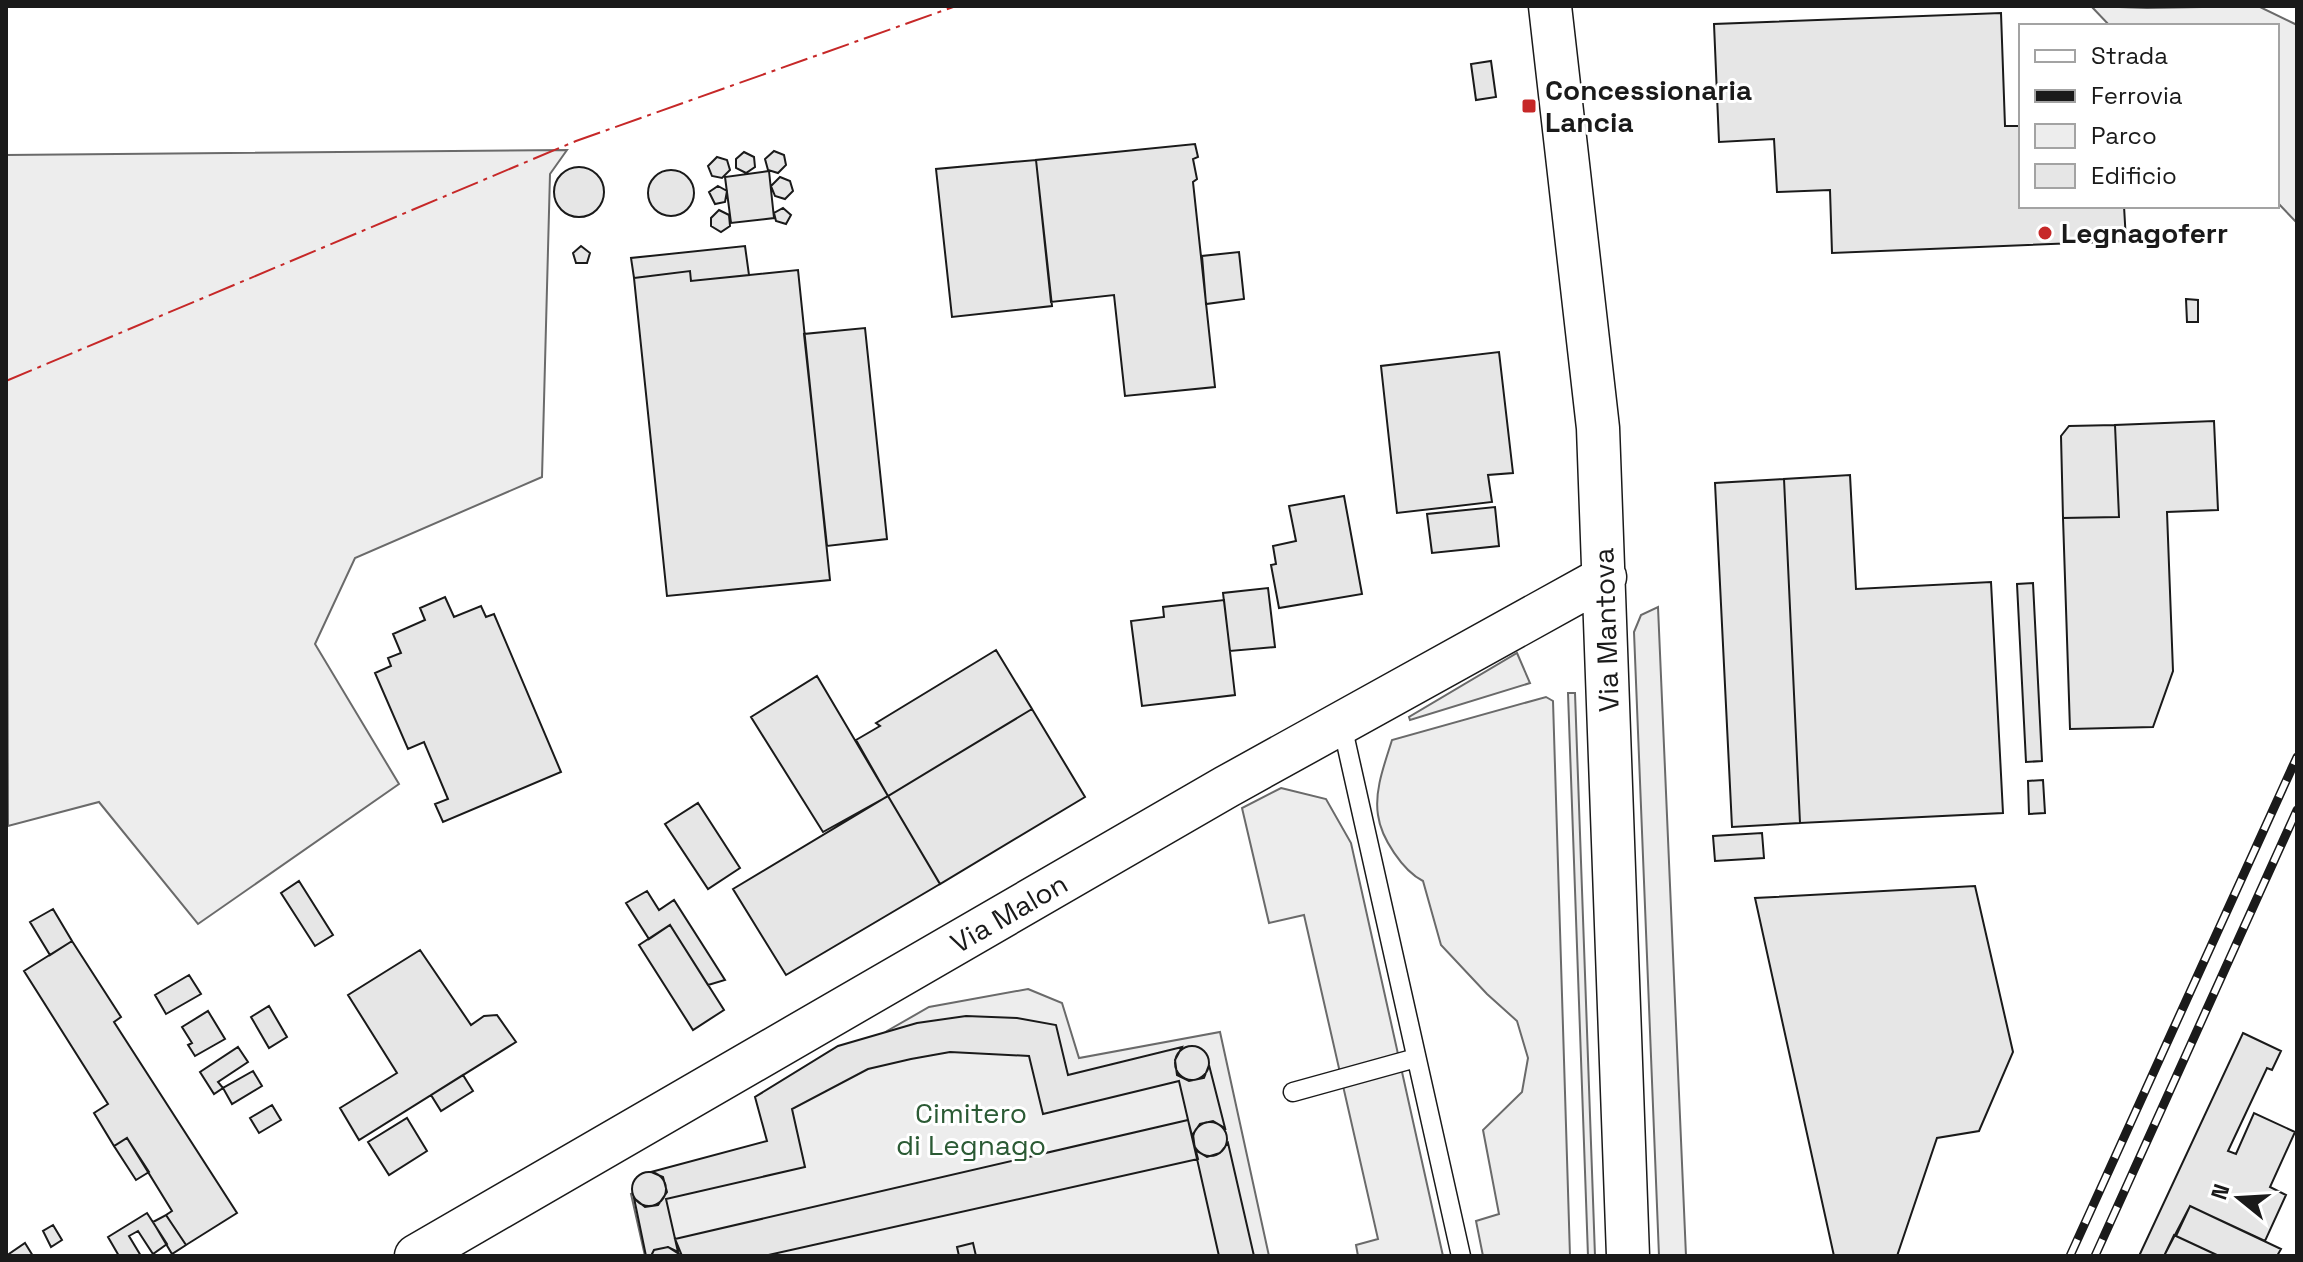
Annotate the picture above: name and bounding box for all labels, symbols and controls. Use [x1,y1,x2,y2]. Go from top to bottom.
legend [2019,24,2279,208]
text: Strada [2091,40,2168,71]
place label: Concessionaria Lancia [1545,72,1752,140]
text: Ferrovia [2091,80,2183,111]
marker: Concessionaria Lancia [1520,97,1538,115]
text: Parco [2091,120,2157,151]
text: Edificio [2091,160,2177,191]
place label: Legnagoferr [2061,215,2228,251]
marker: Legnagoferr [2036,224,2054,242]
street label: Via Mantova [1585,547,1627,713]
street label: Via Malon [944,865,1074,961]
park label: Cimitero di Legnago [896,1095,1046,1163]
north arrow [2199,1158,2279,1238]
text: N [2204,1180,2236,1203]

